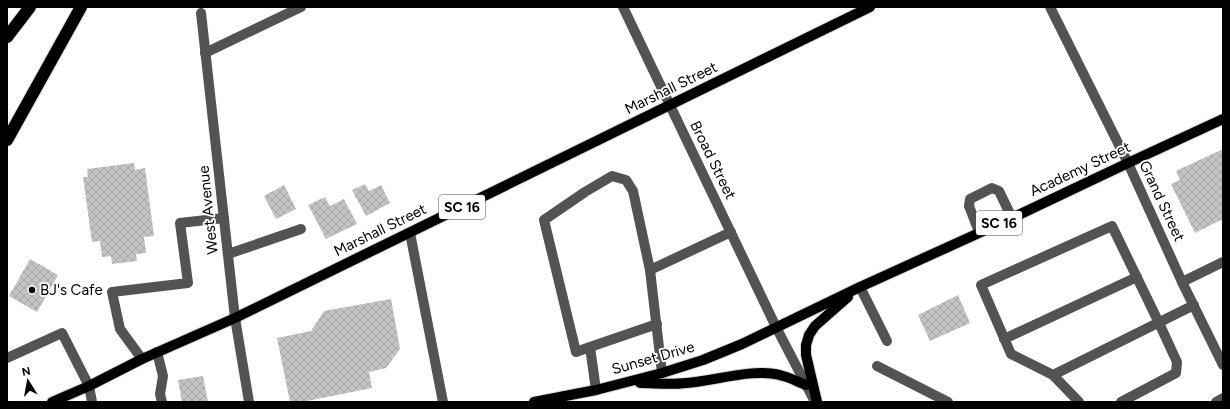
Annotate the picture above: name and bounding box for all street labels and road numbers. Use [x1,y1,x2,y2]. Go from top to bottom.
street label: Marshall Street [622,58,721,118]
street label: Broad Street [686,118,740,202]
street label: Academy Street [1027,138,1134,200]
street label: Grand Street [1135,158,1189,245]
street label: West Avenue [194,165,222,255]
road number: SC 16 [439,195,485,219]
street label: Marshall Street [331,200,430,260]
road number: SC 16 [976,211,1022,235]
street label: Sunset Drive [610,338,696,378]

